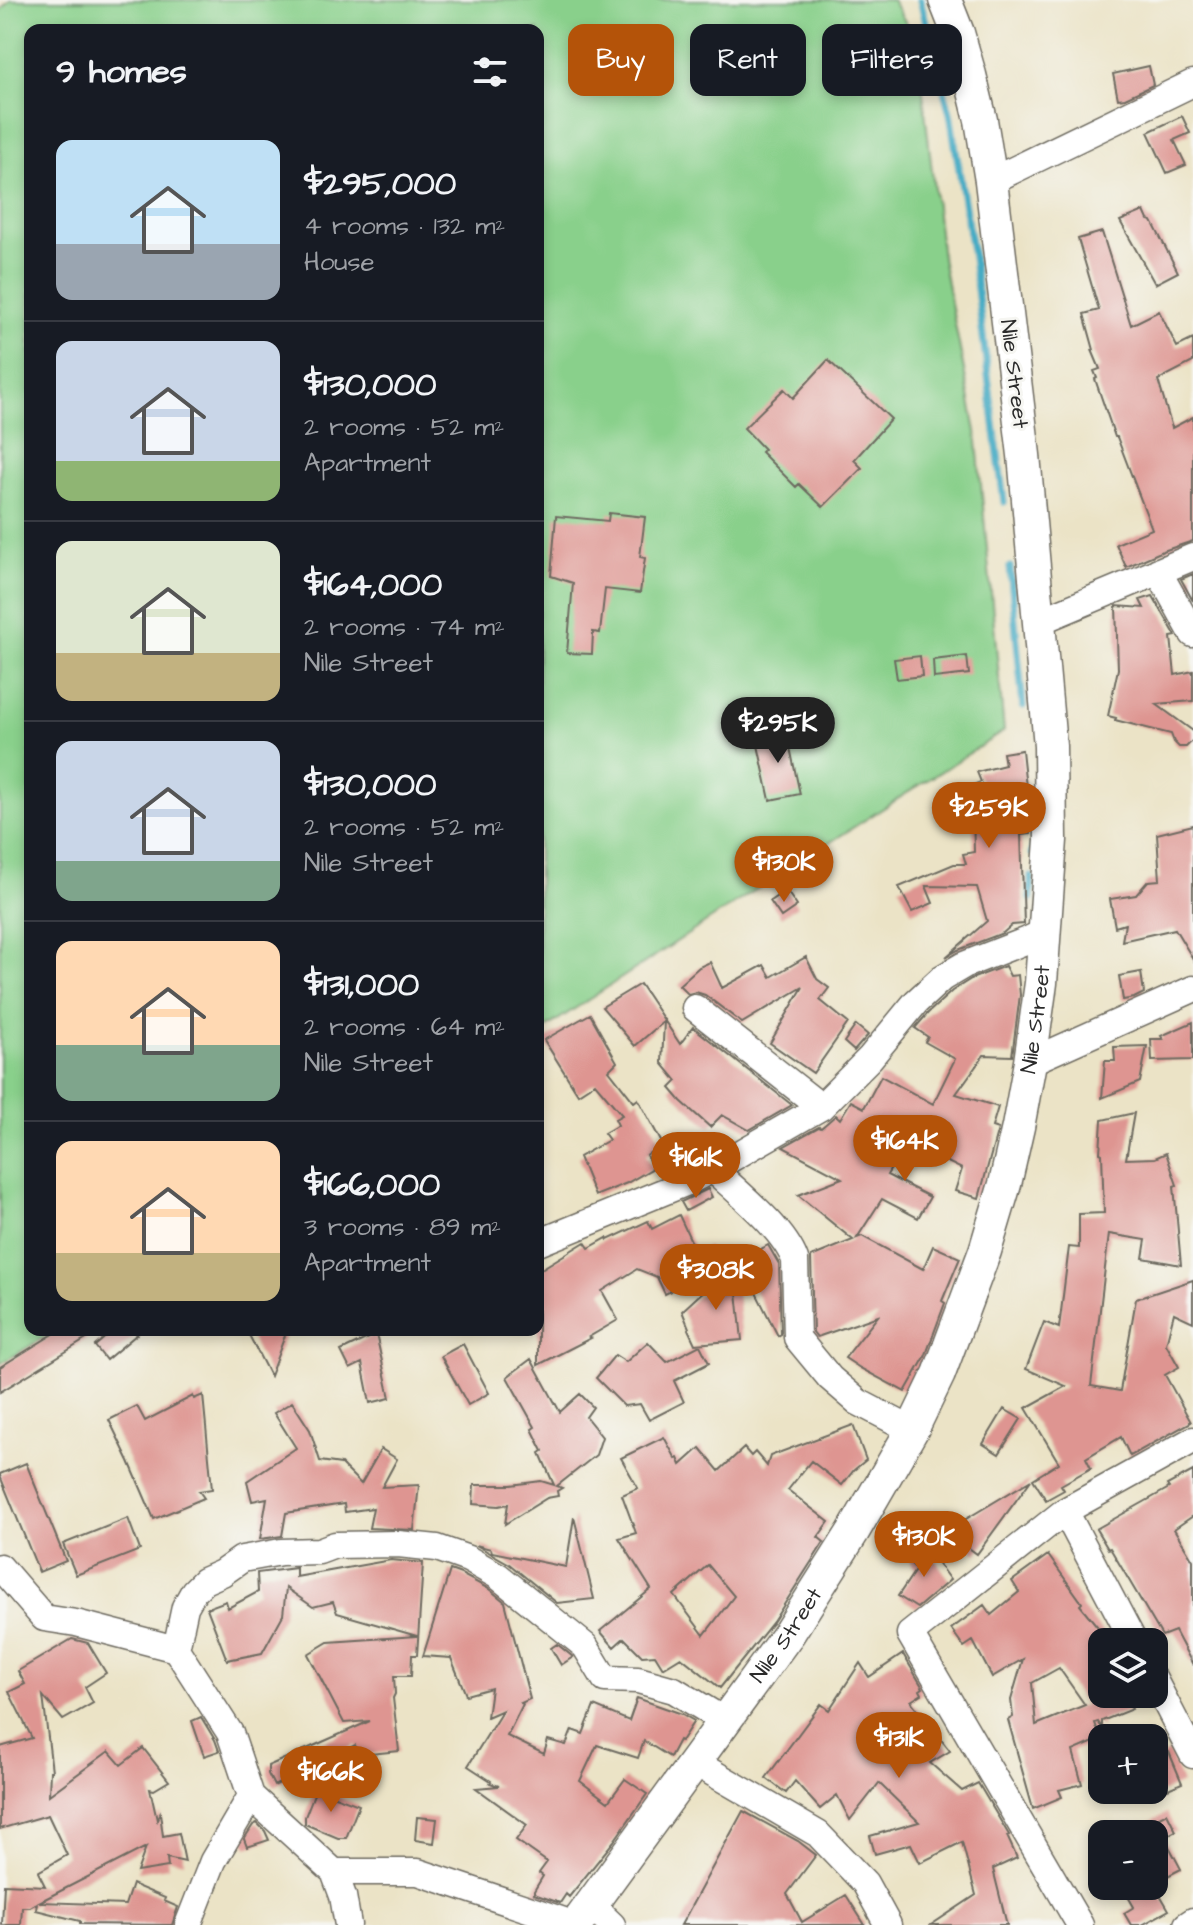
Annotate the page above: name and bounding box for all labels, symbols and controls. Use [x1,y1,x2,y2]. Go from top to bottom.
chip: Buy [568,24,674,96]
chip: Rent [690,24,806,96]
chip: Filters [822,24,962,96]
text: 9 homes [56,48,187,96]
icon: filters [468,50,512,94]
text: $295,000 [304,160,456,208]
icon: home [120,172,216,268]
text: 4 rooms · 132 m² [304,208,505,244]
text: House [304,244,375,280]
street label: Nile Street [992,318,1036,430]
text: $130,000 [304,361,436,409]
icon: home [120,373,216,469]
text: 2 rooms · 52 m² [304,409,504,445]
text: Apartment [304,445,431,481]
text: $164,000 [304,561,442,609]
icon: home [120,573,216,669]
text: 2 rooms · 74 m² [304,609,505,645]
text: Nile Street [304,645,433,681]
pin: $295K [722,697,834,765]
text: $295K [739,705,817,741]
text: $130,000 [304,761,436,809]
icon: home [120,773,216,869]
pin: $259K [933,782,1045,850]
text: $259K [950,790,1028,826]
text: 2 rooms · 52 m² [304,809,504,845]
pin: $130K [728,836,840,904]
text: $130K [752,844,816,880]
text: Nile Street [304,845,433,881]
text: $131,000 [304,961,419,1009]
street label: Nile Street [1013,964,1058,1076]
icon: home [120,973,216,1069]
text: 2 rooms · 64 m² [304,1009,505,1045]
text: Nile Street [304,1045,433,1081]
pin: $164K [849,1115,961,1183]
text: $164K [871,1123,939,1159]
pin: $161K [640,1132,752,1200]
text: $161K [669,1140,723,1176]
text: $166,000 [304,1161,440,1209]
icon: home [120,1173,216,1269]
text: 3 rooms · 89 m² [304,1209,501,1245]
pin: $308K [660,1244,772,1312]
text: Apartment [304,1245,431,1281]
text: $308K [678,1252,754,1288]
pin: $130K [868,1511,980,1579]
text: $130K [892,1519,956,1555]
street label: Nile Street [742,1581,830,1689]
map controls [1088,1628,1168,1900]
button: layers [1088,1628,1168,1708]
pin: $131K [843,1712,955,1780]
text: $131K [874,1720,924,1756]
button: + [1088,1724,1168,1804]
pin: $166K [275,1746,387,1814]
text: $166K [298,1754,364,1790]
button: − [1088,1820,1168,1900]

